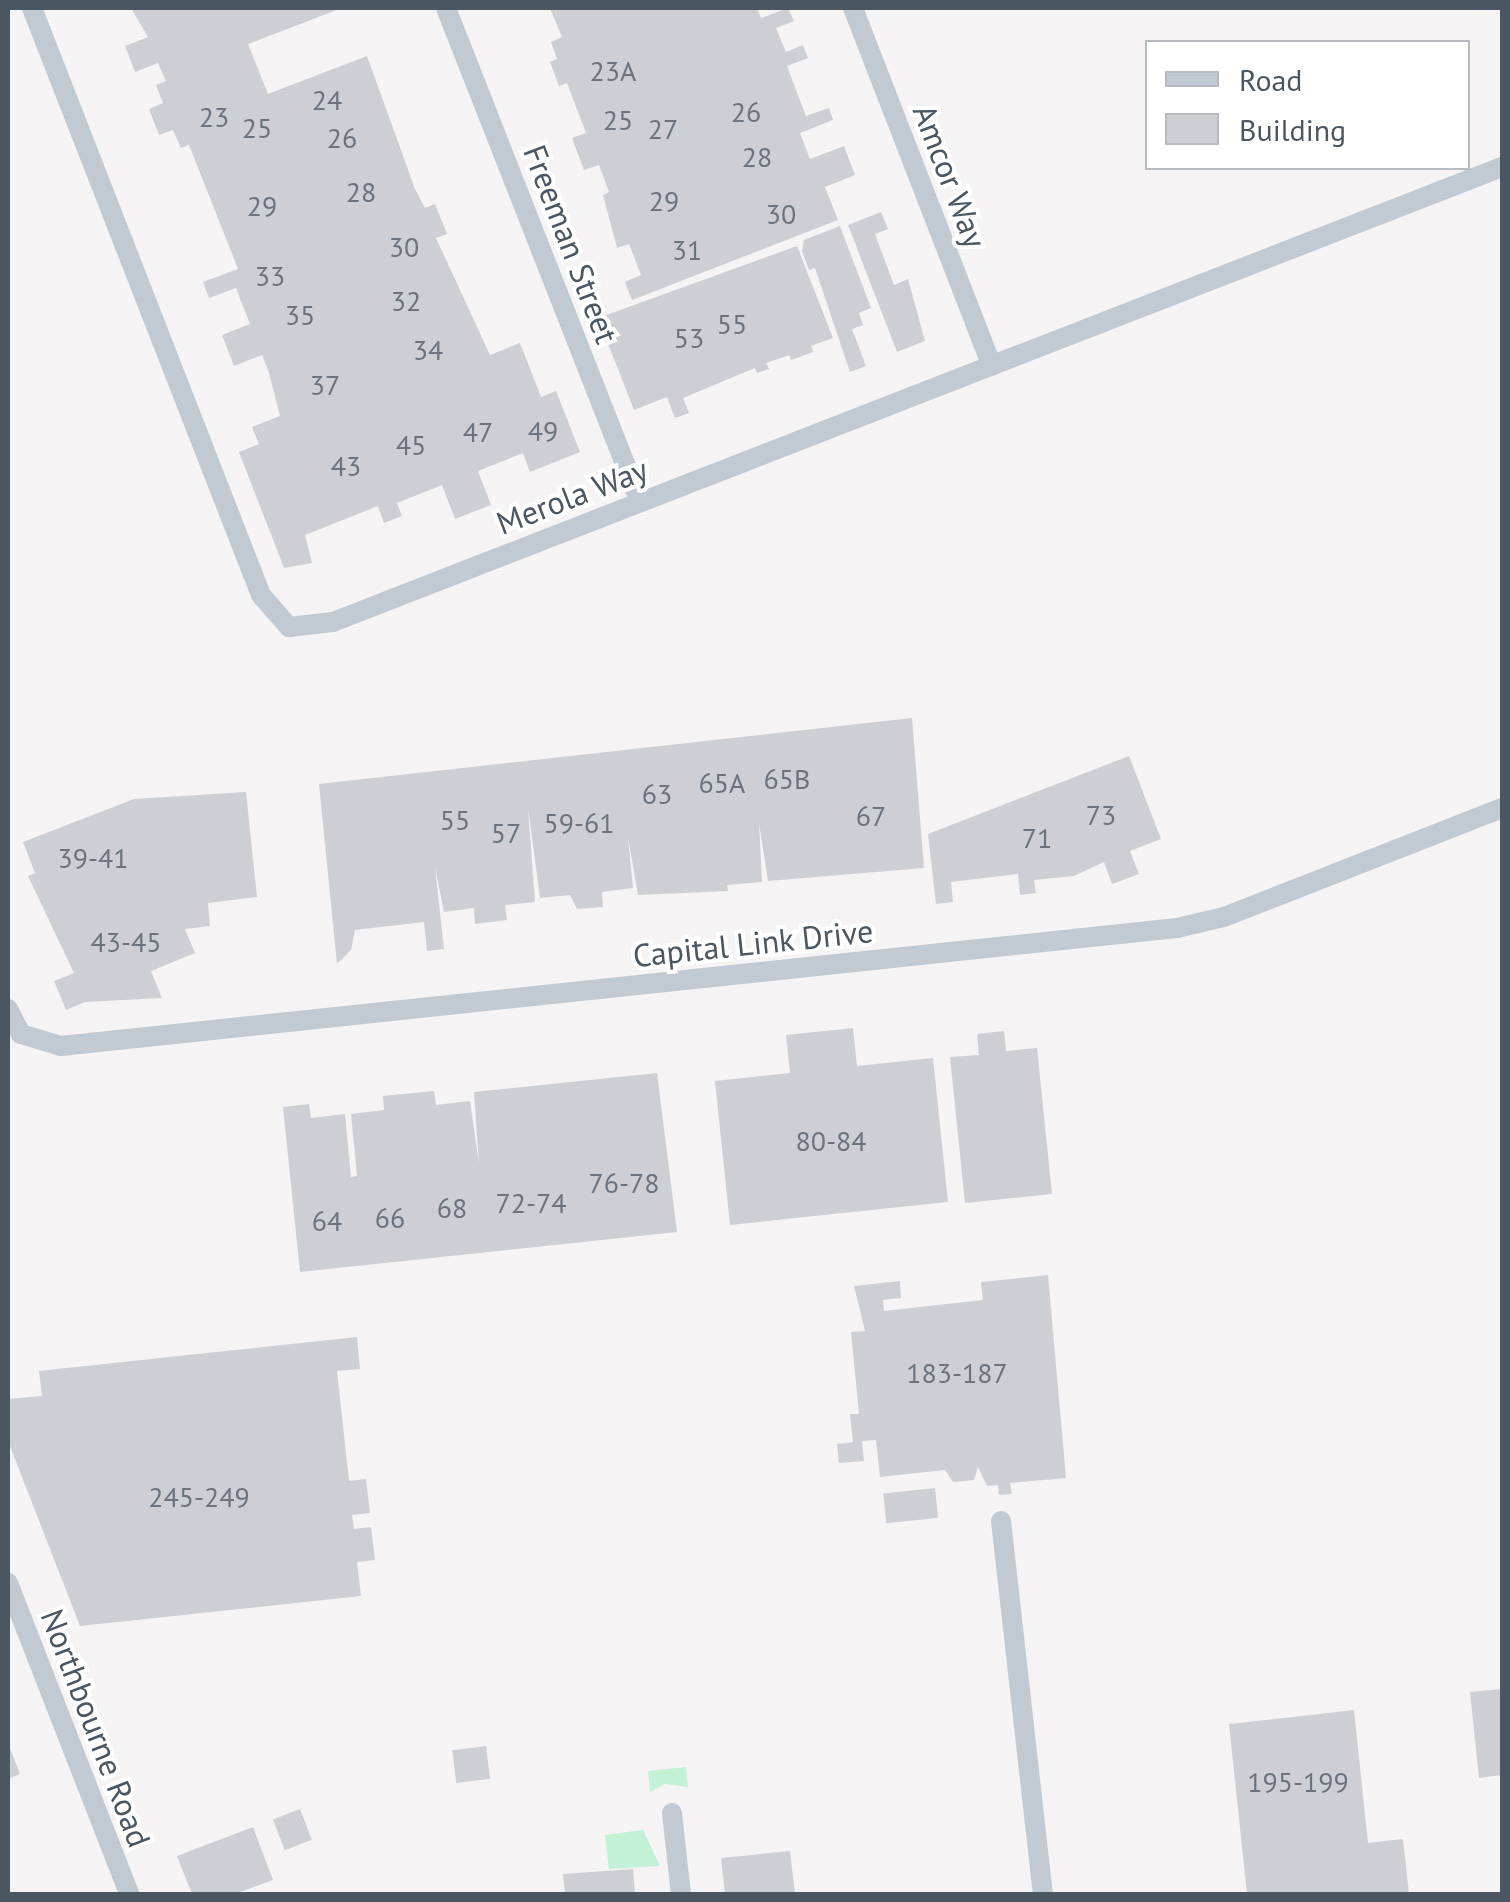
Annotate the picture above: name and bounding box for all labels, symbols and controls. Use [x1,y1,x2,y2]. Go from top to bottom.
legend [1145,40,1470,170]
house number: 23A [590,54,636,88]
text: Road [1239,60,1303,99]
house number: 24 [312,83,342,117]
house number: 26 [731,95,761,129]
street label: Amcor Way [905,99,995,253]
house number: 23 [199,100,229,134]
house number: 25 [603,103,633,137]
text: Building [1239,110,1346,149]
house number: 25 [242,111,272,145]
house number: 27 [648,112,678,146]
house number: 26 [327,121,357,155]
street label: Freeman Street [516,139,626,349]
house number: 28 [742,140,772,174]
house number: 28 [346,175,376,209]
house number: 29 [649,184,679,218]
house number: 29 [247,189,277,223]
house number: 30 [766,197,796,231]
house number: 30 [389,230,419,264]
house number: 31 [672,233,702,267]
house number: 33 [255,259,285,293]
house number: 32 [391,284,421,318]
house number: 35 [285,298,315,332]
house number: 55 [717,307,747,341]
house number: 53 [674,321,704,355]
house number: 34 [413,333,443,367]
house number: 37 [310,368,340,402]
house number: 49 [528,414,558,448]
house number: 47 [463,415,493,449]
house number: 45 [396,428,426,462]
house number: 43 [331,449,361,483]
street label: Merola Way [491,450,653,542]
house number: 65B [764,762,810,796]
house number: 65A [699,766,745,800]
house number: 63 [642,777,672,811]
house number: 73 [1086,798,1116,832]
house number: 67 [856,799,886,833]
house number: 55 [440,803,470,837]
house number: 59-61 [543,806,615,840]
house number: 57 [491,816,521,850]
house number: 71 [1022,821,1052,855]
house number: 39-41 [57,841,129,875]
street label: Capital Link Drive [631,911,875,975]
house number: 43-45 [90,925,162,959]
house number: 80-84 [795,1124,867,1158]
house number: 76-78 [588,1166,660,1200]
house number: 72-74 [495,1186,567,1220]
house number: 68 [437,1191,467,1225]
house number: 66 [375,1201,405,1235]
house number: 64 [312,1204,342,1238]
house number: 183-187 [906,1356,1008,1390]
house number: 245-249 [148,1480,250,1514]
street label: Northbourne Road [33,1604,159,1852]
house number: 195-199 [1247,1765,1349,1799]

